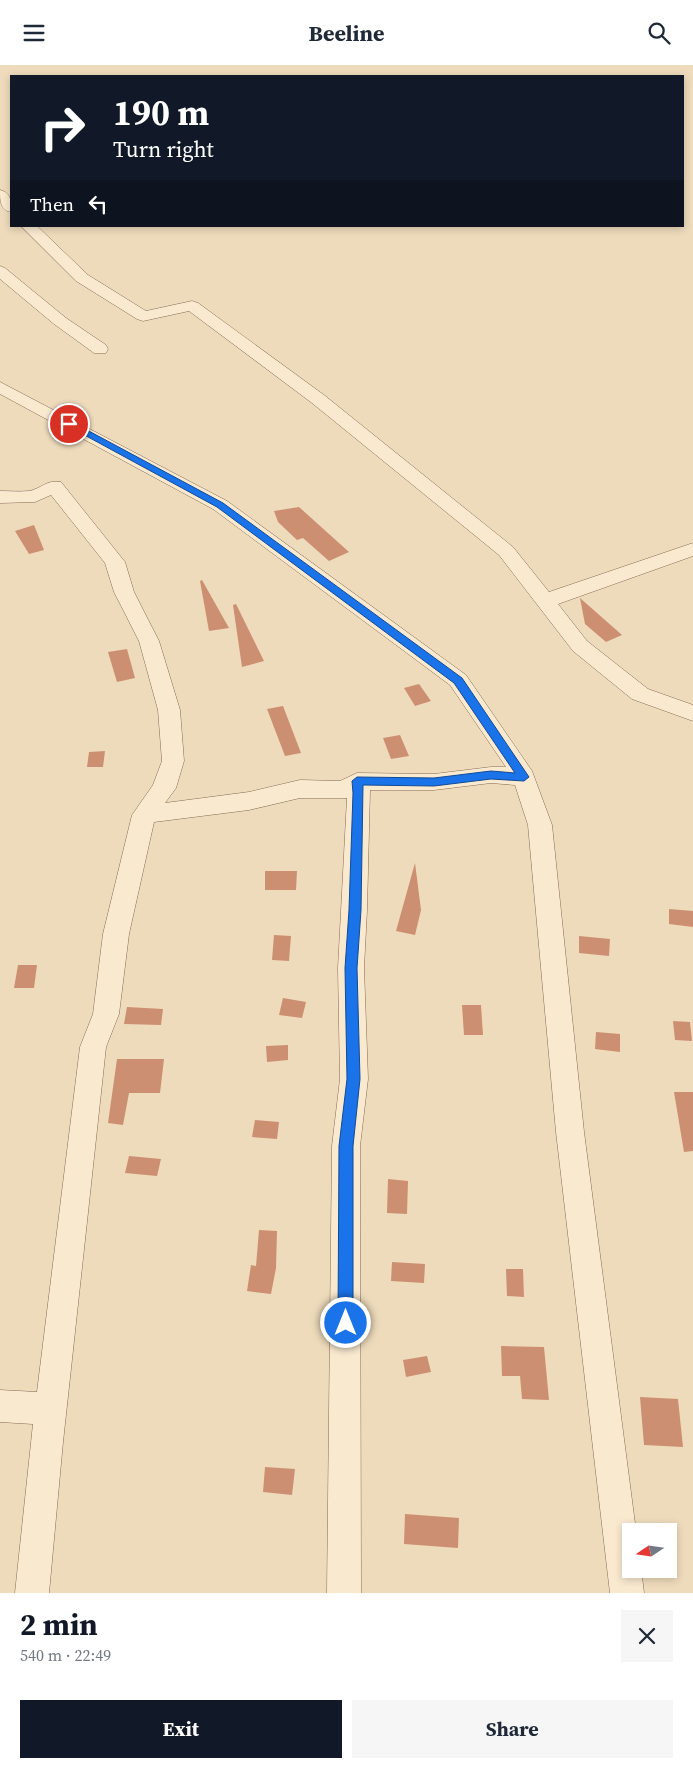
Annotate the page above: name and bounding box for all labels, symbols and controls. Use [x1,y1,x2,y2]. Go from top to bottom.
text: Beeline [308,18,385,48]
icon: menu [20,19,48,47]
icon: search [645,19,673,47]
text: 190 m [113,89,209,137]
icon: right [30,95,95,160]
text: Turn right [113,134,214,164]
icon: left [84,190,112,218]
text: Then [30,191,74,217]
pin [48,403,90,445]
icon: arrive [55,410,83,438]
position arrow [319,1296,371,1348]
north arrow [622,1523,678,1577]
map controls [622,1523,677,1578]
text: 2 min [20,1604,98,1645]
button: close [621,1610,673,1662]
text: 540 m · 22:49 [20,1644,111,1666]
button: Exit [20,1700,342,1758]
button: Share [352,1700,673,1758]

